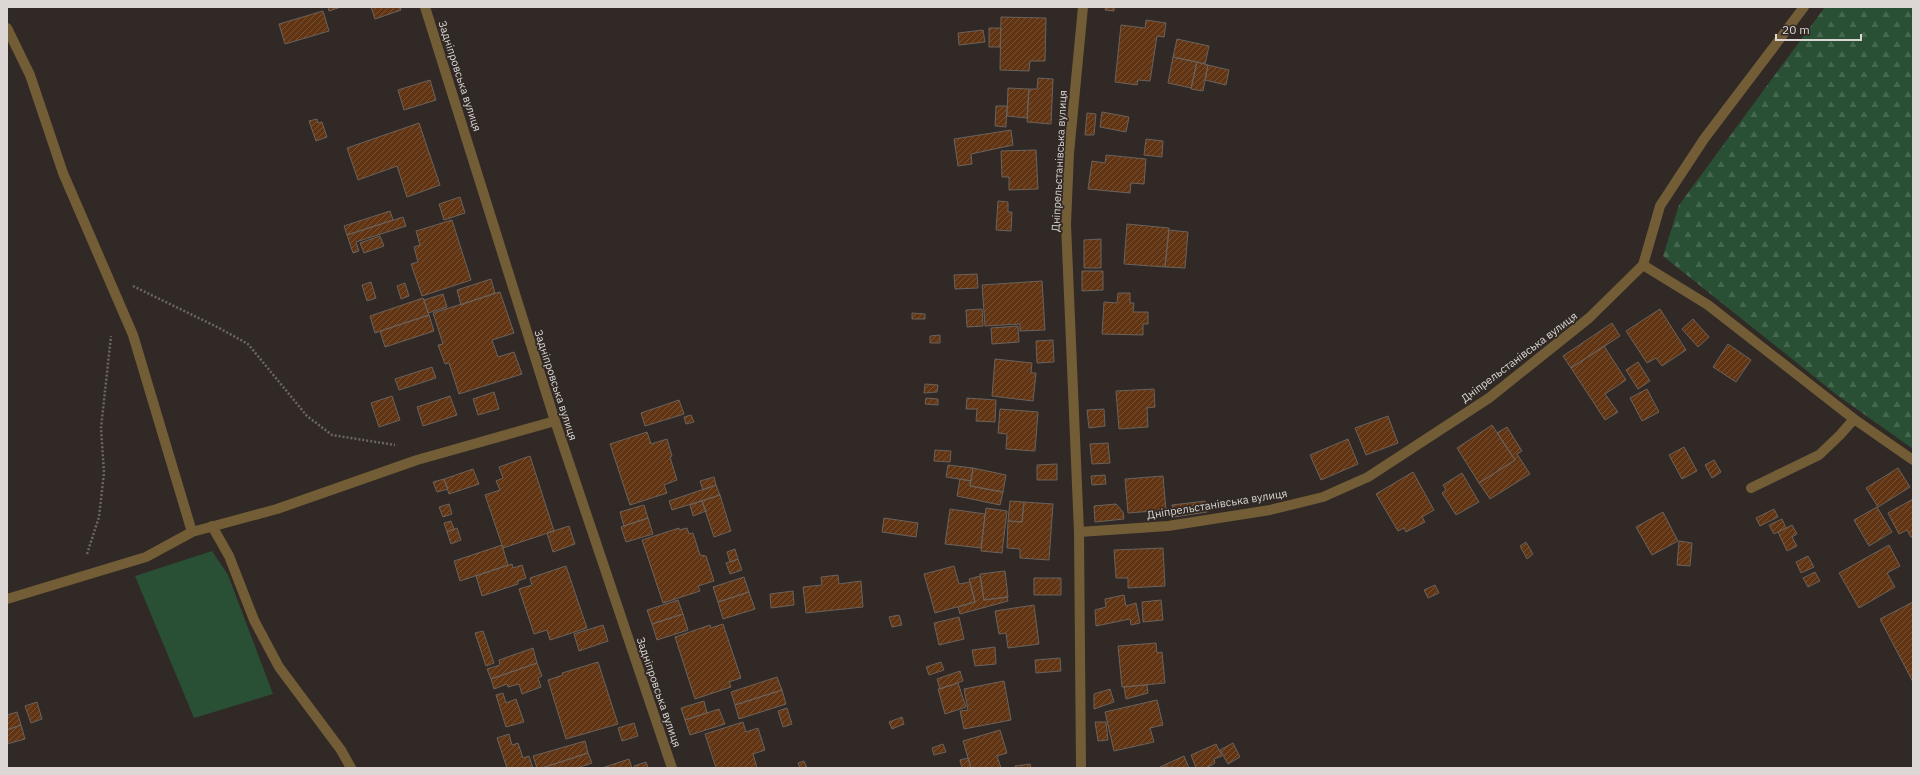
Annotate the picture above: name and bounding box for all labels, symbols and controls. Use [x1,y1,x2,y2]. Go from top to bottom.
scale bar [1776,16,1861,42]
street label: Задніпровська вулиця [435,19,485,133]
text: 20 m [1782,22,1810,37]
street label: Дніпрельстанівська вулиця [1048,90,1070,232]
street label: Дніпрельстанівська вулиця [1458,309,1580,405]
street label: Задніпровська вулиця [531,328,581,442]
street label: Дніпрельстанівська вулиця [1146,486,1288,522]
street label: Задніпровська вулиця [634,635,684,749]

